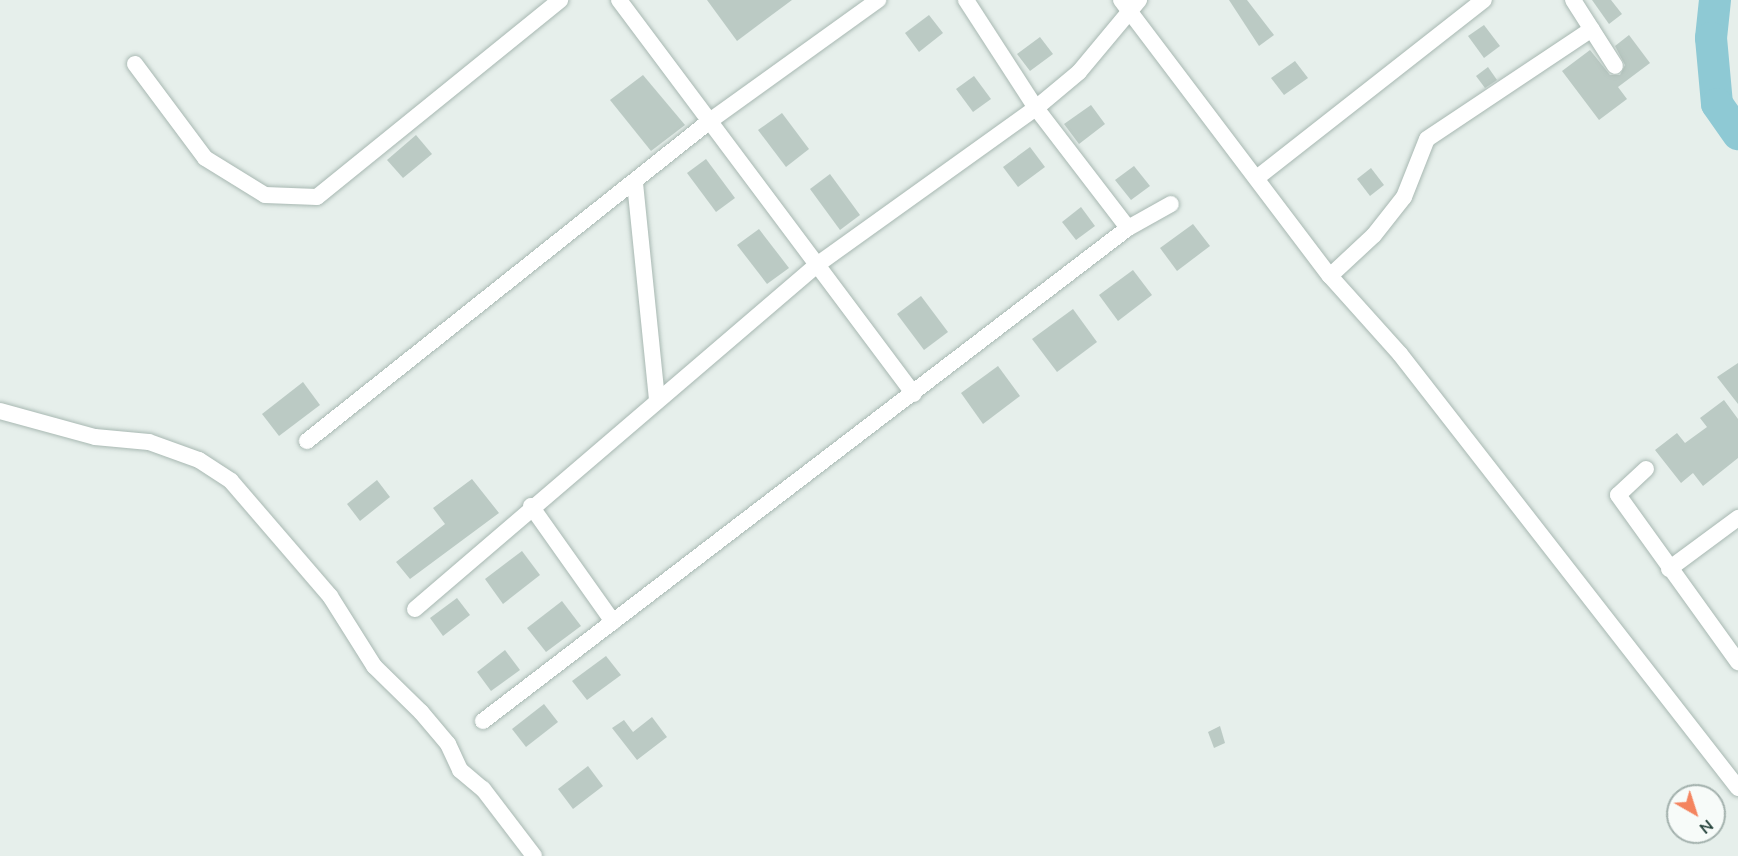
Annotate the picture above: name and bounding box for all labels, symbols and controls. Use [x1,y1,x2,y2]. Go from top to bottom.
north arrow [1666,784,1726,844]
text: N [1694,814,1718,839]

